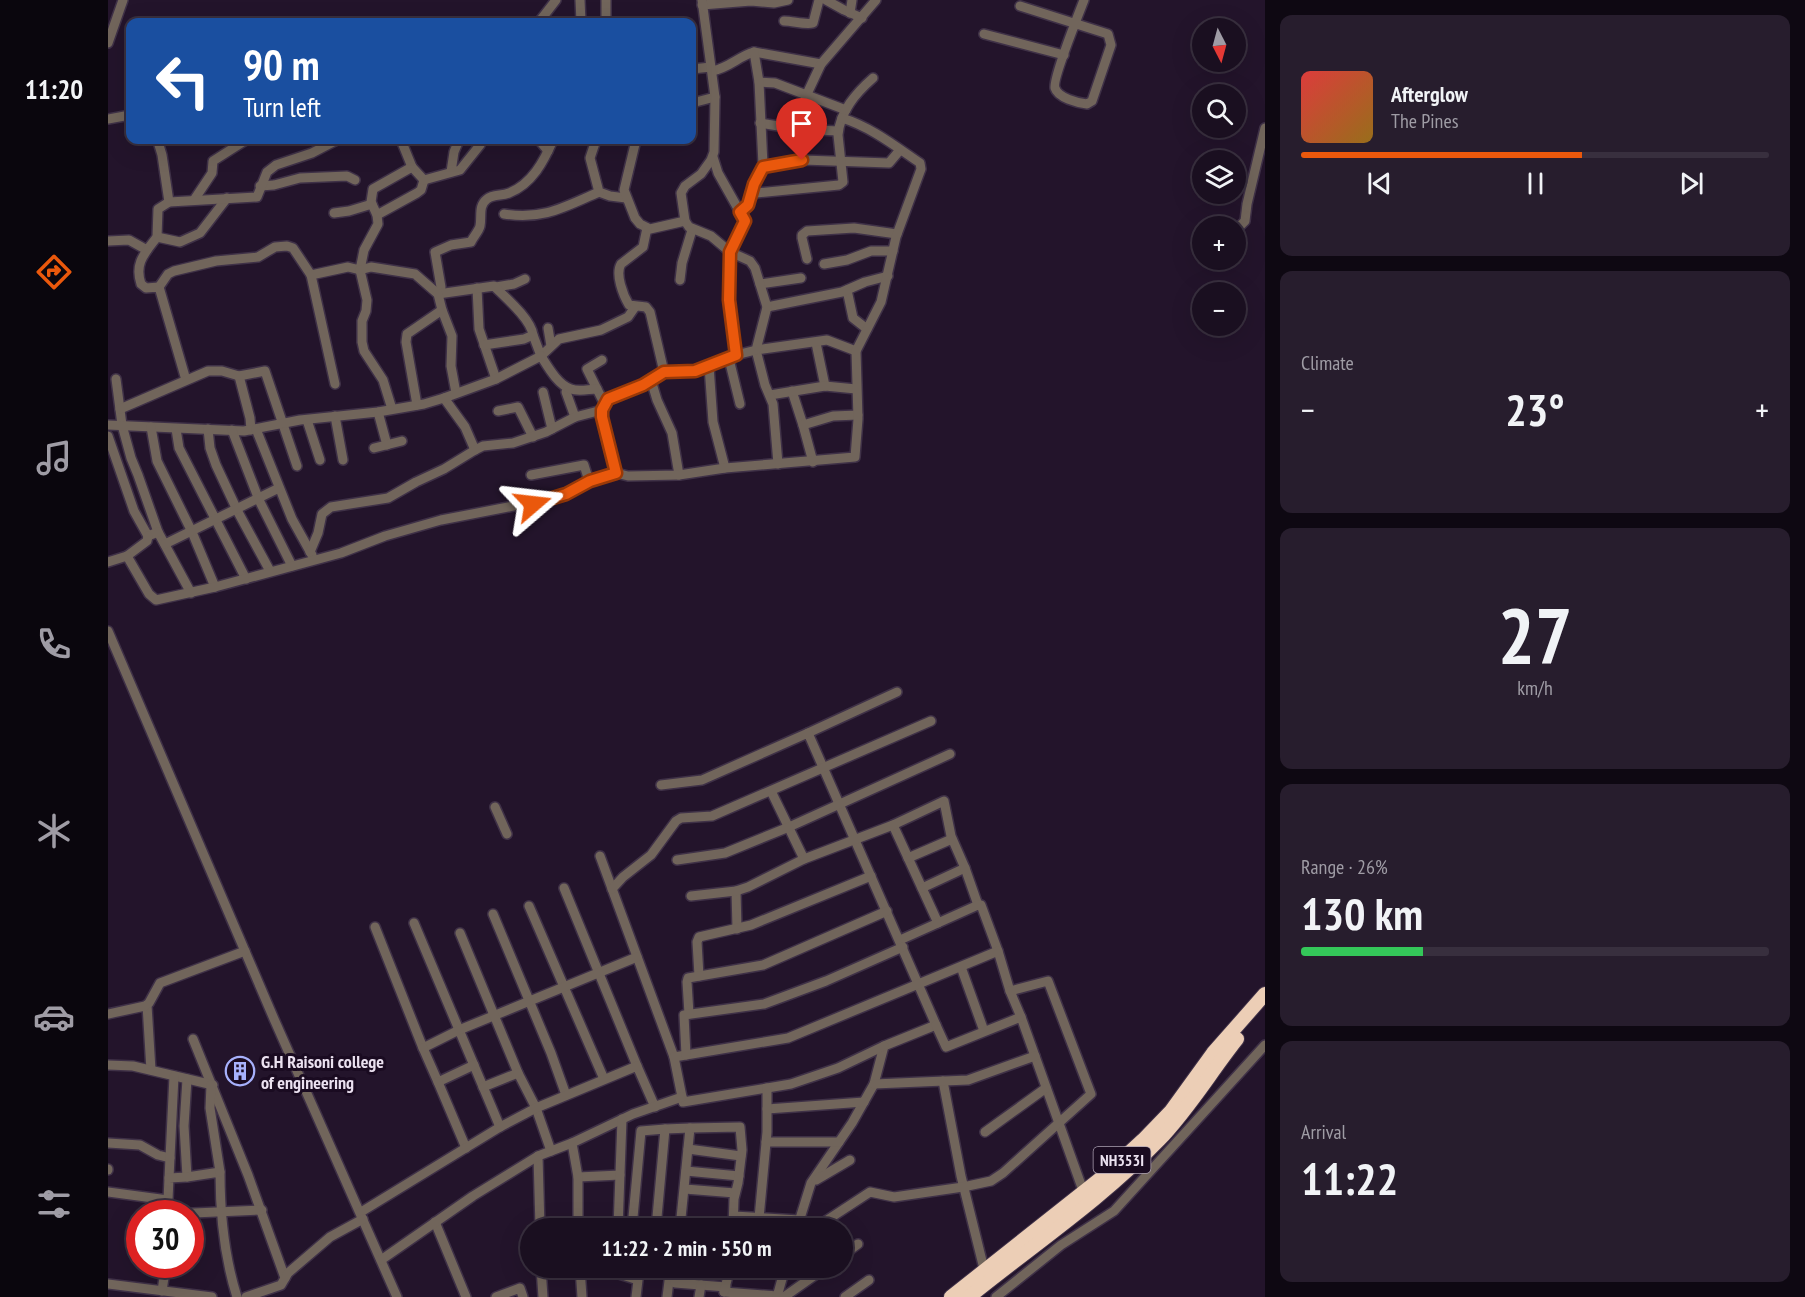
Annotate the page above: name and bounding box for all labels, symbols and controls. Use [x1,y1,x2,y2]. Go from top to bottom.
north arrow [1192,18,1246,72]
map controls [1192,18,1246,336]
text: 90 m [243,37,320,92]
icon: left [144,42,222,120]
text: 11:20 [25,72,83,106]
text: Afterglow [1391,80,1468,108]
button: search [1192,84,1246,138]
text: Turn left [243,90,321,124]
pin [776,98,827,160]
icon: arrive [785,107,818,140]
text: The Pines [1391,108,1458,134]
button: layers [1192,150,1246,204]
icon: previous [1363,167,1396,200]
icon: pause [1519,167,1552,200]
icon: next [1675,167,1708,200]
button: + [1192,216,1246,270]
icon: directions [33,251,75,293]
button: − [1192,282,1246,336]
text: Climate [1301,350,1354,376]
text: 23° [1505,380,1565,438]
text: − [1301,388,1315,431]
text: + [1755,388,1769,431]
icon: music [33,437,75,479]
position arrow [501,472,565,536]
text: 27 [1498,585,1572,686]
icon: phone [33,623,75,665]
text: km/h [1517,675,1553,701]
icon: climate [33,810,75,852]
text: Range · 26% [1301,854,1388,880]
text: 130 km [1301,884,1423,942]
icon: car [33,996,75,1038]
place label: G.H Raisoni college of engineering [261,1050,384,1094]
building icon: G.H Raisoni college of engineering [224,1055,256,1087]
text: Arrival [1301,1119,1346,1145]
road number: NH353I [1094,1147,1150,1173]
text: 11:22 [1301,1149,1398,1207]
icon: filters [33,1183,75,1225]
speed limit sign: 30 [126,1200,204,1278]
text: 11:22 · 2 min · 550 m [601,1234,772,1262]

